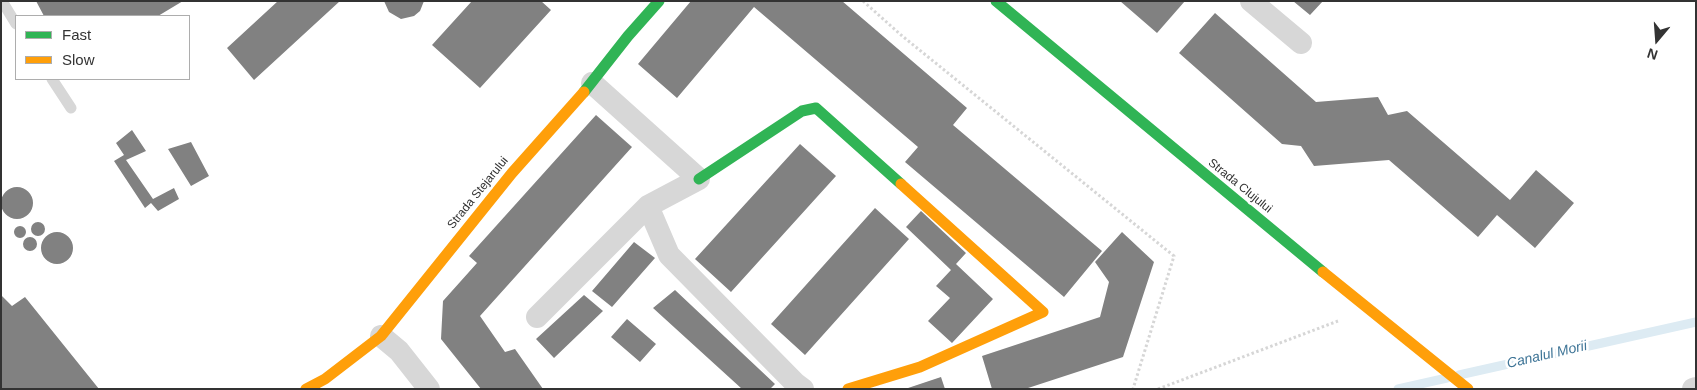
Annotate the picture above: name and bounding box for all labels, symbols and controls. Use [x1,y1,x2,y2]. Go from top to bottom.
legend [15,15,190,80]
north arrow [1632,15,1682,65]
text: Fast [62,26,91,43]
text: N [1645,45,1660,63]
text: Slow [62,51,95,68]
street label: Strada Stejarului [444,154,512,232]
street label: Strada Clujului [1205,156,1275,216]
water label: Canalul Morii [1505,338,1589,372]

